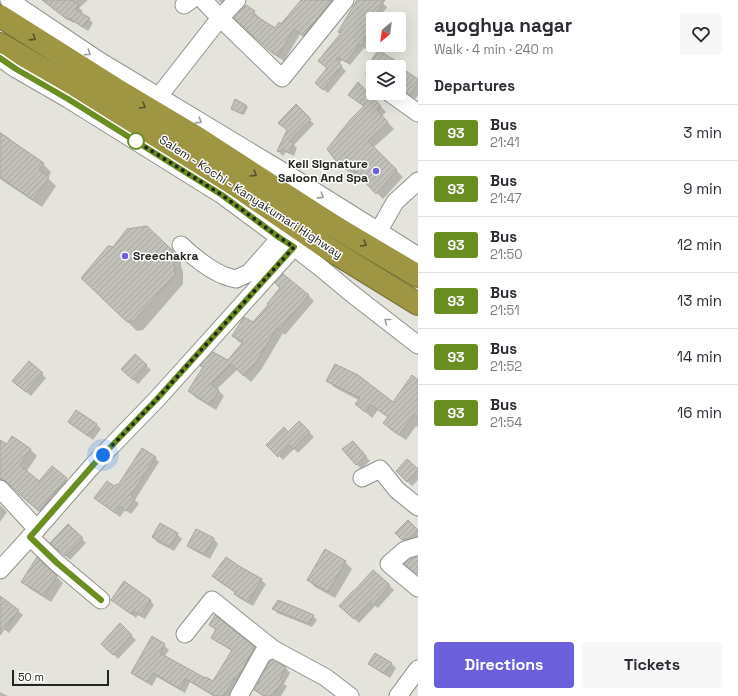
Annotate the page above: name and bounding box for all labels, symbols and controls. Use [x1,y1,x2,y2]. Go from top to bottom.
north arrow [366,12,406,52]
map controls [366,12,406,100]
text: ayoghya nagar [434,13,572,38]
button: heart [680,13,722,55]
one-way arrow [29,33,36,40]
text: Walk · 4 min · 240 m [434,41,553,58]
one-way arrow [84,48,91,56]
button: layers [366,60,406,100]
text: Departures [434,76,515,95]
one-way arrow [139,101,146,108]
text: Bus [490,115,517,134]
one-way arrow [195,116,202,124]
text: 3 min [683,123,722,142]
text: 93 [447,124,465,142]
unlabelled marker [127,132,145,150]
street label: Salem - Kochi - Kanyakumari Highway [156,132,346,262]
text: 21:41 [490,134,520,151]
place label: Kell Signature Saloon And Spa [278,156,368,186]
marker: Kell Signature Saloon And Spa [371,166,381,176]
one-way arrow [250,169,257,177]
text: Bus [490,171,517,190]
text: 9 min [683,179,722,198]
text: 93 [447,180,465,198]
text: 21:47 [490,190,522,207]
one-way arrow [317,192,324,199]
text: Bus [490,227,517,246]
text: 12 min [677,235,722,254]
text: 93 [447,236,465,254]
one-way arrow [360,239,367,246]
text: 21:50 [490,246,523,263]
place label: Sreechakra [133,248,198,264]
marker: Sreechakra [120,251,130,261]
text: Bus [490,283,517,302]
text: 13 min [677,291,722,310]
text: 93 [447,292,465,310]
text: 21:51 [490,302,520,319]
one-way arrow [384,318,391,326]
text: Bus [490,339,517,358]
text: 14 min [677,347,722,366]
text: 93 [447,348,465,366]
text: 21:52 [490,358,522,375]
text: Bus [490,395,517,414]
text: 16 min [677,403,722,422]
text: 93 [447,404,465,422]
text: 21:54 [490,414,522,431]
your location [93,445,113,465]
button: Directions [434,642,574,688]
button: Tickets [582,642,722,688]
scale bar [12,668,109,687]
text: 50 m [18,670,44,684]

